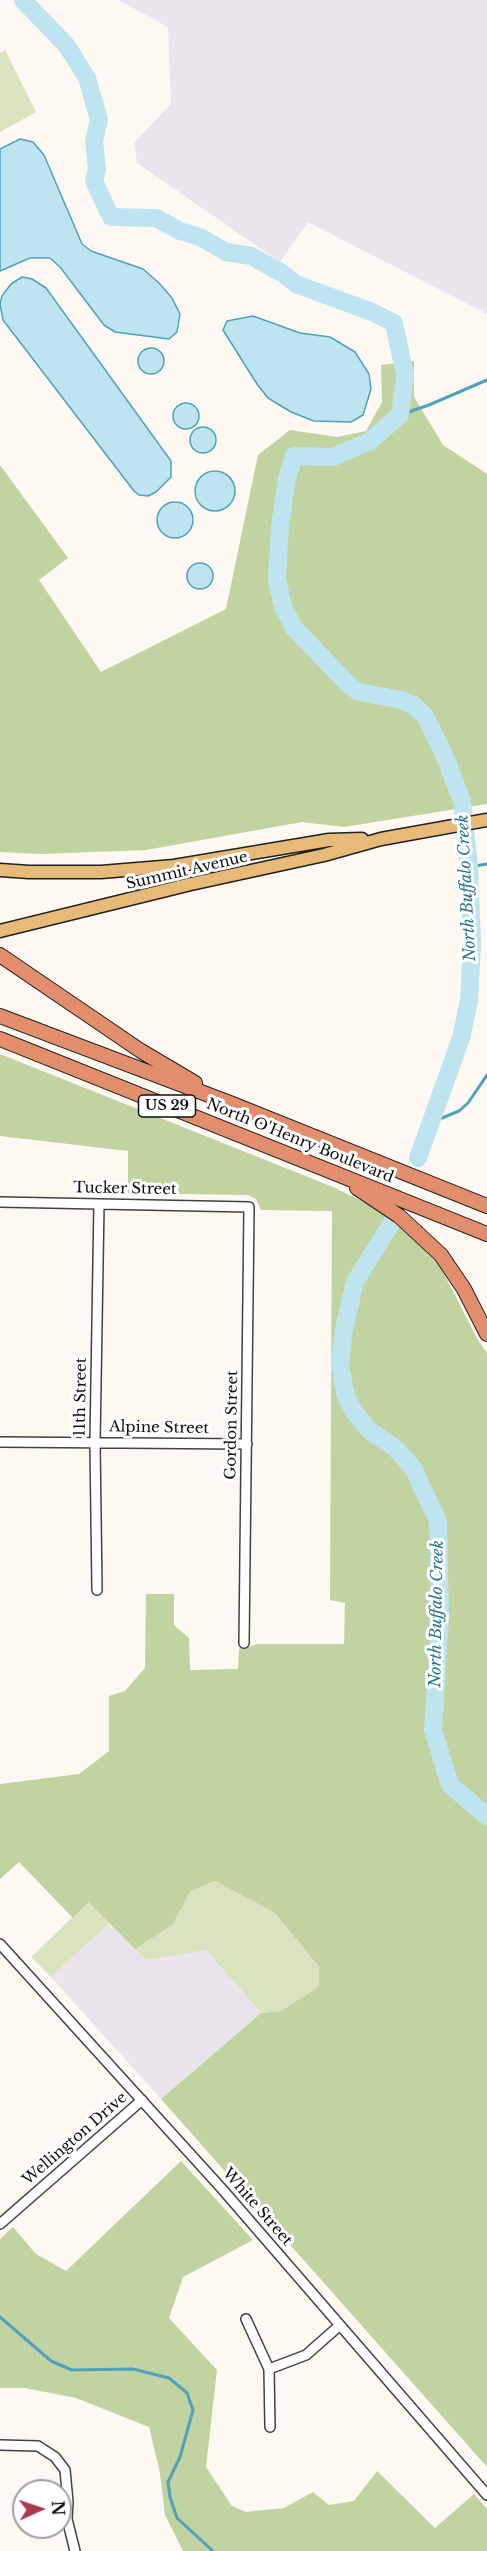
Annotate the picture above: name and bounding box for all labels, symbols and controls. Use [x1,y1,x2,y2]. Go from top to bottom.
water label: North Buffalo Creek [454,814,480,962]
street label: Summit Avenue [125,848,249,894]
road number: US 29 [138,1095,195,1117]
street label: North O'Henry Boulevard [204,1095,396,1187]
street label: Tucker Street [73,1179,177,1199]
street label: 11th Street [71,1357,91,1437]
street label: Gordon Street [222,1370,242,1480]
street label: Alpine Street [109,1418,209,1438]
water label: North Buffalo Creek [426,1540,448,1688]
street label: Wellington Drive [19,2089,131,2189]
street label: White Street [218,2164,296,2250]
north arrow [12,2479,72,2539]
text: N [48,2500,68,2516]

